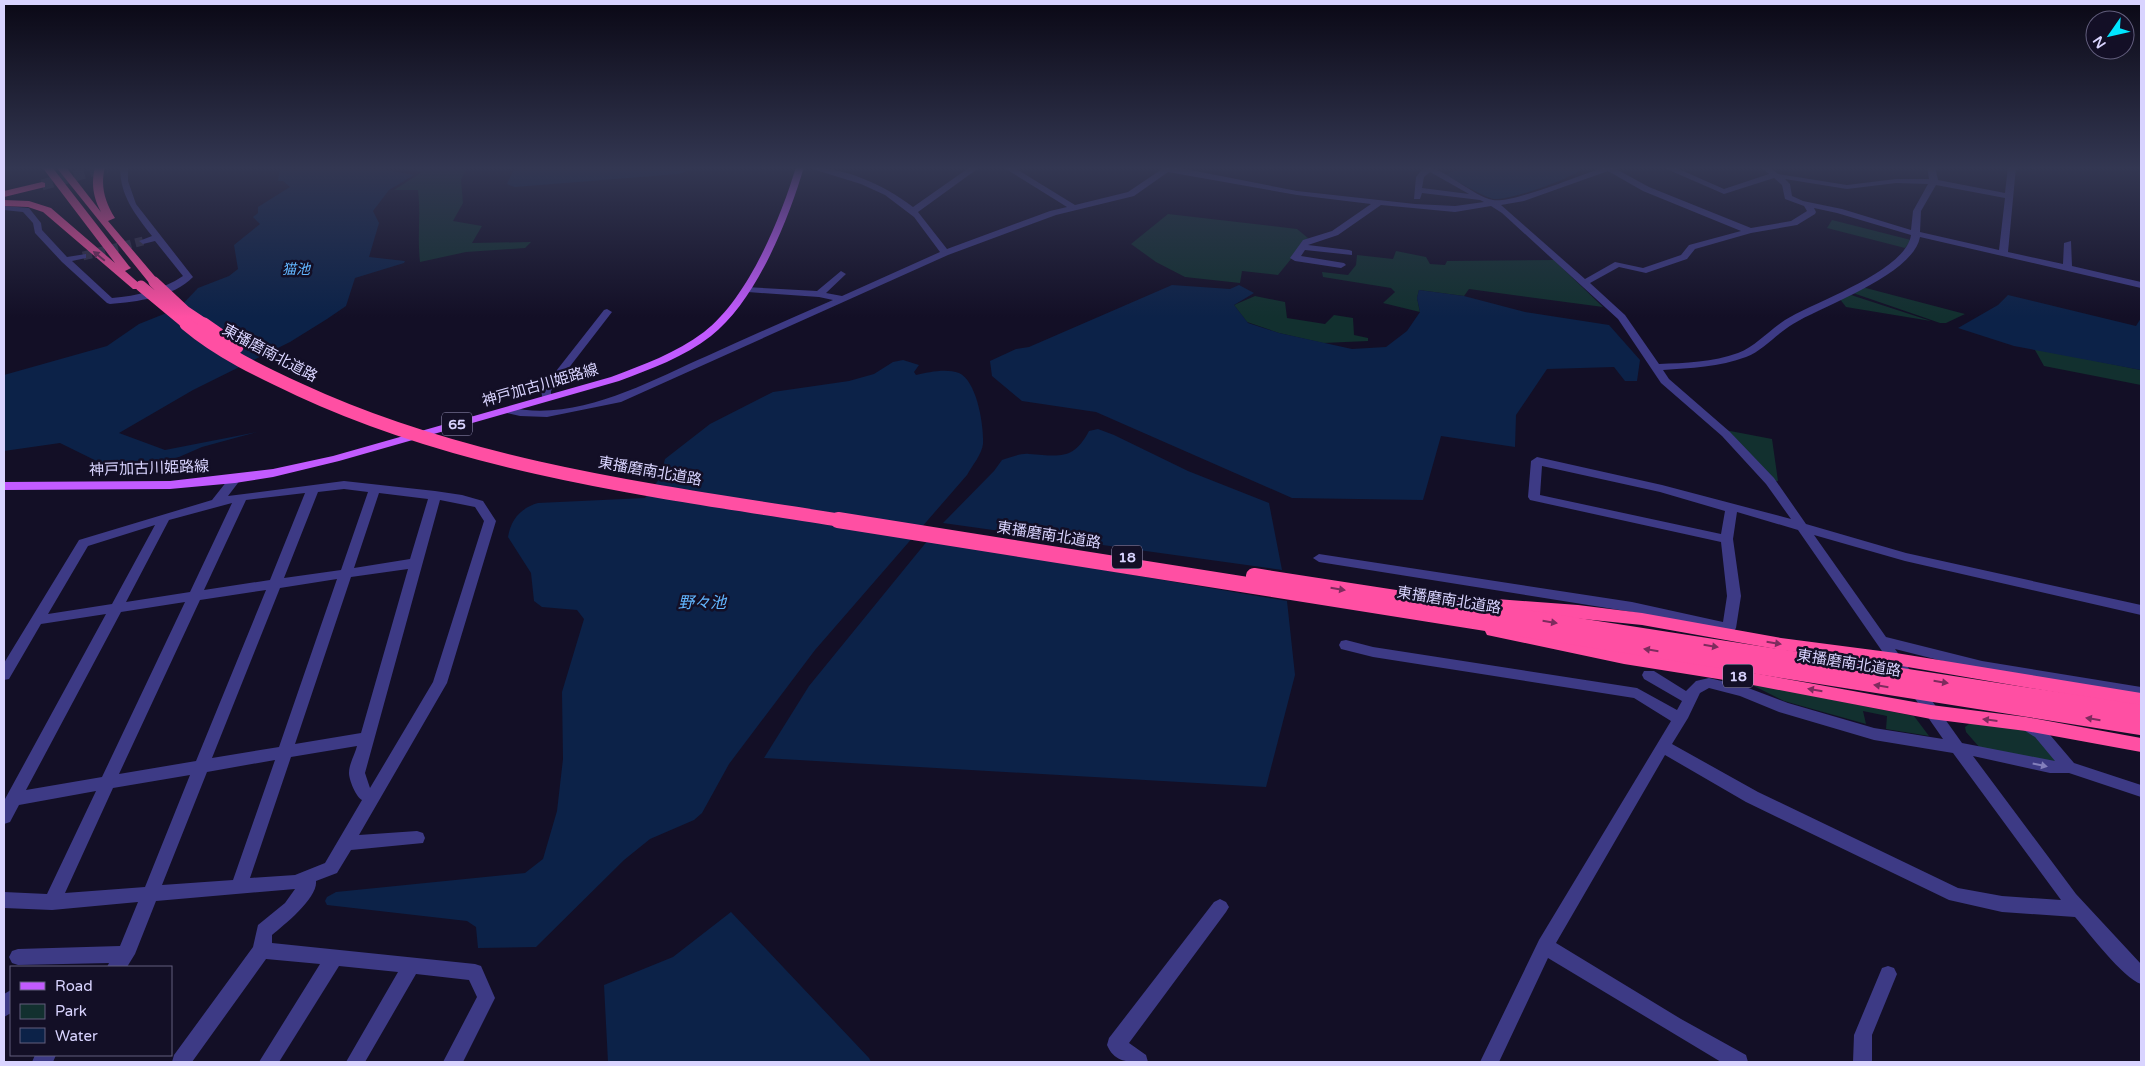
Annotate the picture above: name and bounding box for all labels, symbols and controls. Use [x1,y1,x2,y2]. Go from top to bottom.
north arrow [2085,10,2135,60]
text: N [2089,33,2110,51]
one-way arrow [93,251,106,262]
water label: 猫池 [282,261,312,278]
street label: 東播磨南北道路 [219,320,321,386]
street label: 神戸加古川姫路線 [480,360,600,410]
road number: 65 [442,412,472,436]
street label: 東播磨南北道路 [597,453,703,489]
street label: 神戸加古川姫路線 [89,457,209,479]
street label: 東播磨南北道路 [996,518,1102,552]
road number: 18 [1112,546,1142,568]
street label: 東播磨南北道路 [1396,583,1502,617]
one-way arrow [1330,585,1346,593]
water label: 野々池 [678,593,728,613]
one-way arrow [1543,618,1559,626]
one-way arrow [1767,639,1783,647]
one-way arrow [1703,643,1719,651]
one-way arrow [1643,646,1659,654]
street label: 東播磨南北道路 [1796,646,1902,680]
road number: 18 [1723,664,1753,688]
one-way arrow [1933,678,1949,686]
one-way arrow [1872,681,1888,689]
one-way arrow [1807,686,1822,694]
one-way arrow [2085,715,2101,723]
one-way arrow [1981,716,1997,724]
one-way arrow [2033,761,2049,769]
legend [10,966,172,1056]
text: Road [55,977,93,995]
text: Park [55,1002,87,1020]
text: Water [55,1027,98,1045]

